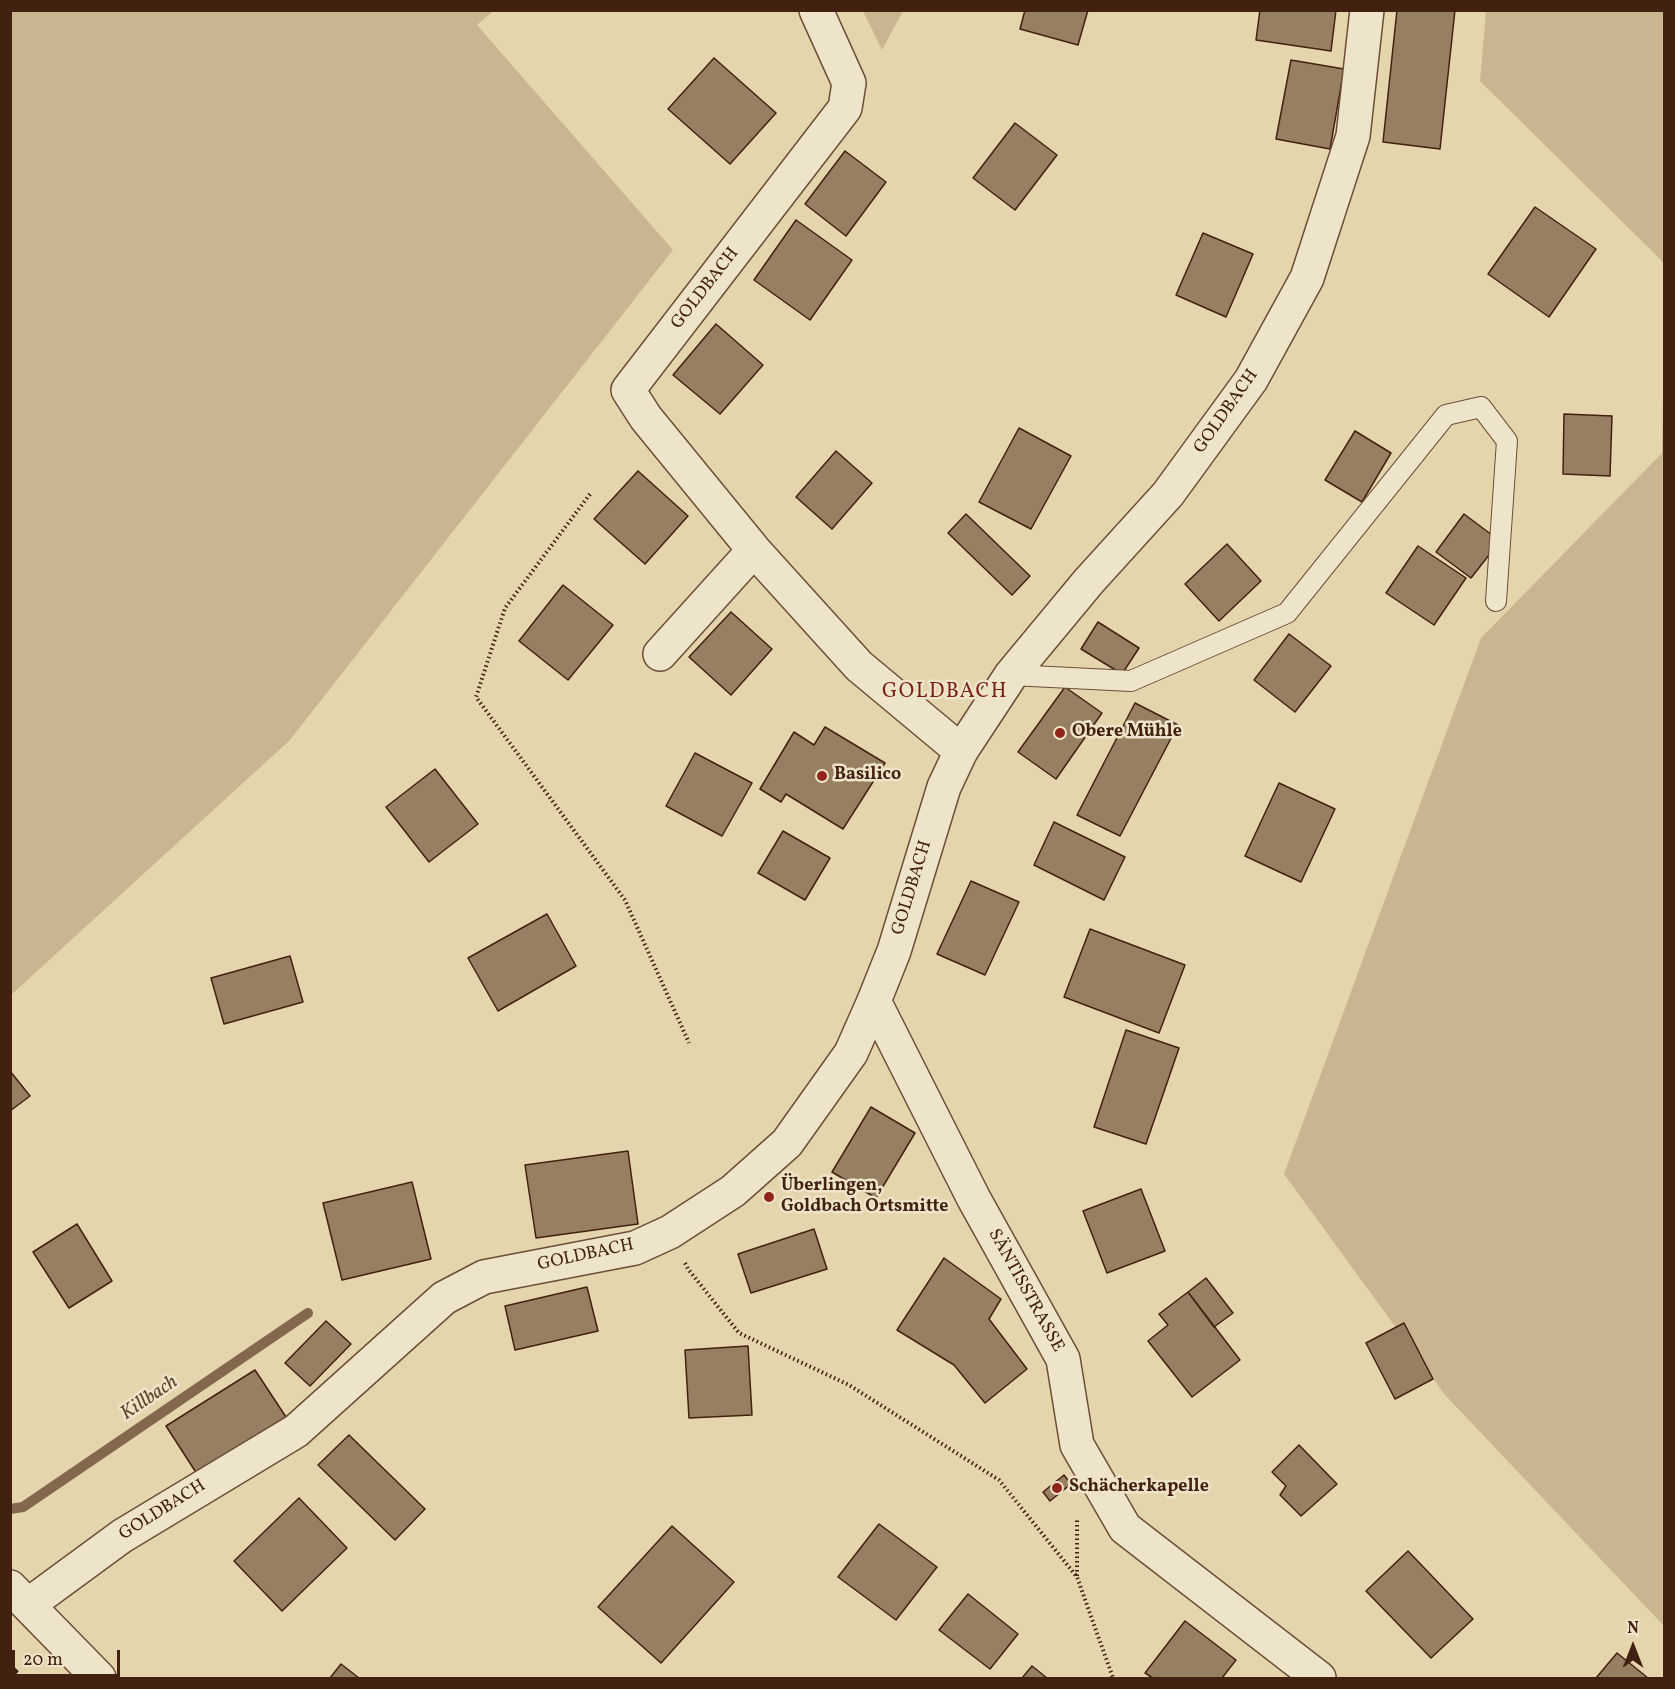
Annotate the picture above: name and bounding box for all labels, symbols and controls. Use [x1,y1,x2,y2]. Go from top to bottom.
street label: GOLDBACH [667,244,745,334]
street label: GOLDBACH [1190,366,1264,458]
district label: GOLDBACH [882,680,1008,706]
place label: Obere Mühle [1072,722,1182,744]
marker: Obere Mühle [1053,726,1067,740]
place label: Basilico [834,765,901,787]
marker: Basilico [815,769,829,783]
street label: GOLDBACH [888,838,938,938]
place label: Überlingen, Goldbach Ortsmitte [781,1176,948,1218]
marker: Überlingen, Goldbach Ortsmitte [762,1190,776,1204]
street label: SÄNTISSTRASSE [982,1226,1068,1356]
street label: GOLDBACH [536,1235,636,1277]
water label: Killbach [117,1371,183,1427]
street label: GOLDBACH [116,1476,210,1546]
place label: Schächerkapelle [1069,1477,1209,1499]
marker: Schächerkapelle [1050,1481,1064,1495]
north arrow [1603,1617,1663,1677]
text: N [1627,1618,1639,1640]
scale bar [15,1638,123,1676]
text: 20 m [23,1648,63,1673]

